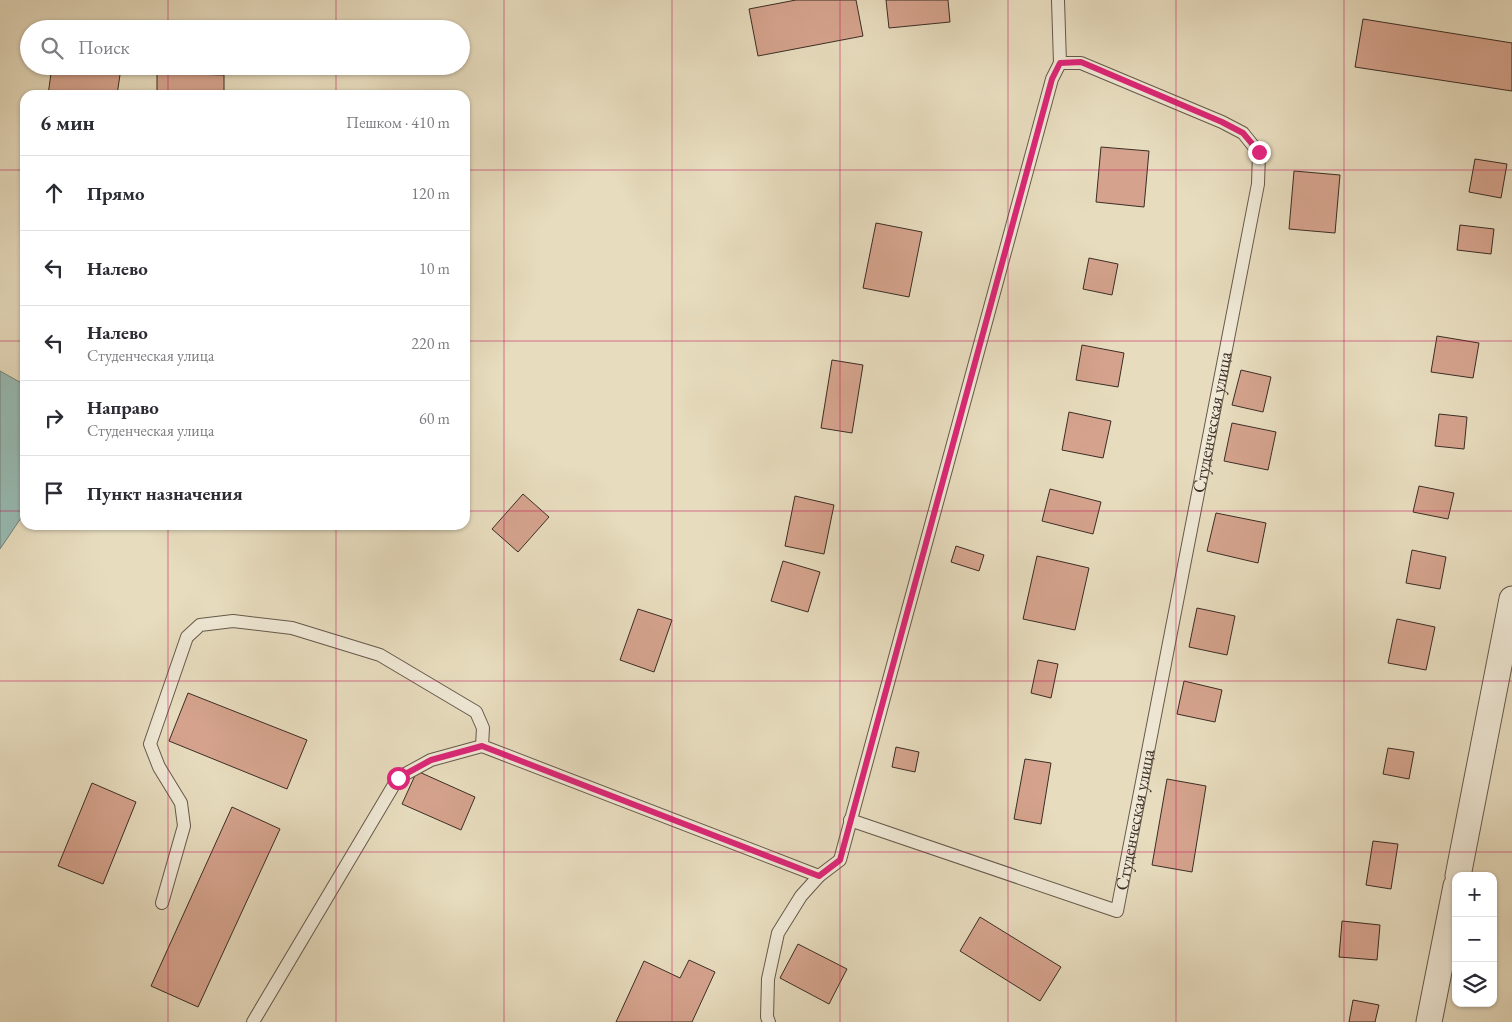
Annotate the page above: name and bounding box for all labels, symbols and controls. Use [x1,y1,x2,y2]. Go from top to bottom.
search box [20,20,470,75]
icon: search [38,34,66,62]
text: Поиск [78,35,130,60]
text: 6 мин [40,109,95,136]
text: Пешком · 410 m [346,112,450,133]
route end [1248,141,1271,164]
icon: ahead [40,179,68,207]
text: Прямо [87,181,145,206]
text: 120 m [411,183,450,204]
icon: left [40,254,68,282]
text: Налево [87,256,148,281]
text: 10 m [419,258,450,279]
text: Налево [87,320,148,345]
icon: left [40,329,68,357]
text: 220 m [411,333,450,354]
text: Студенческая улица [87,345,214,366]
street label: Студенческая улица [1186,349,1236,495]
text: Направо [87,395,159,420]
icon: right [40,404,68,432]
text: 60 m [419,408,450,429]
text: Студенческая улица [87,420,214,441]
icon: arrive [40,479,68,507]
text: Пункт назначения [87,481,243,506]
street label: Студенческая улица [1109,746,1159,892]
route start [387,767,410,790]
map controls [1452,872,1497,1007]
button: + [1452,872,1497,917]
button: − [1452,917,1497,962]
button: layers [1452,962,1497,1007]

